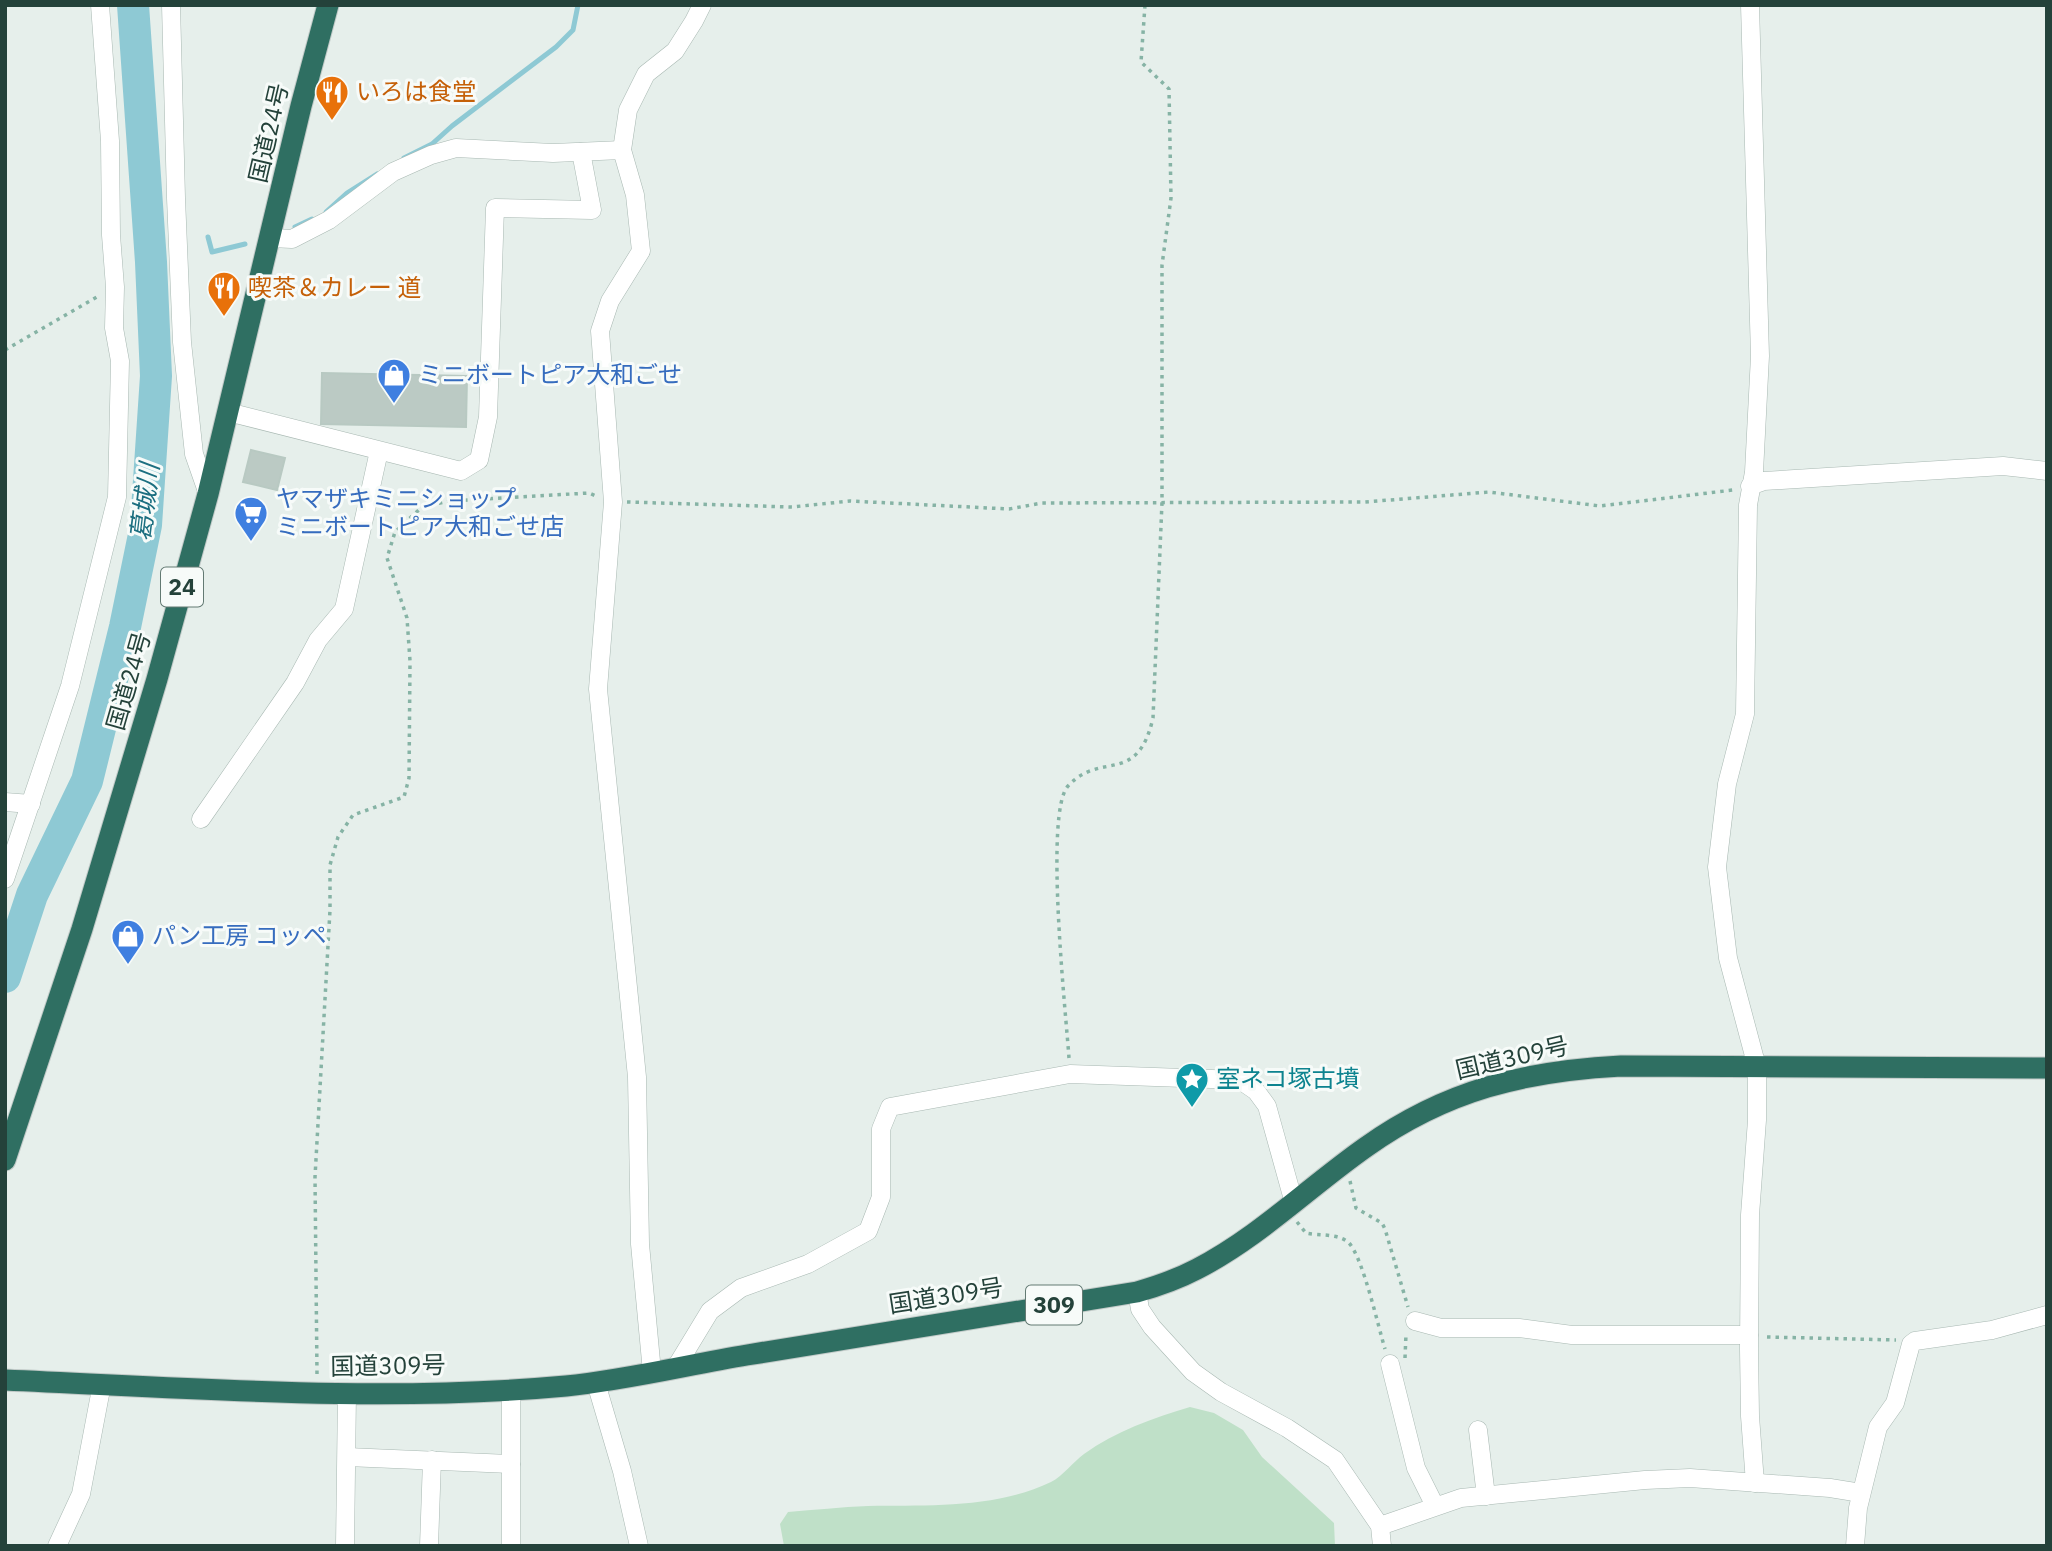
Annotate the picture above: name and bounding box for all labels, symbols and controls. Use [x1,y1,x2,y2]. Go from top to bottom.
restaurant icon: いろは食堂 [313,73,351,122]
place label: いろは食堂 [356,75,476,107]
street label: 国道24号 [241,80,295,185]
restaurant icon: 喫茶＆カレー 道 [205,269,243,318]
place label: 喫茶＆カレー 道 [248,271,422,303]
shop icon: ミニボートピア大和ごせ [375,356,413,405]
place label: ミニボートピア大和ごせ [418,358,682,390]
water label: 葛城川 [122,458,166,543]
place label: ヤマザキミニショップ ミニボートピア大和ごせ店 [276,482,564,542]
supermarket icon: ヤマザキミニショップ ミニボートピア大和ごせ店 [232,494,270,543]
road number: 24 [161,568,203,607]
street label: 国道24号 [99,628,157,734]
shop icon: パン工房 コッペ [109,917,147,966]
place label: パン工房 コッペ [152,919,327,951]
street label: 国道309号 [1452,1028,1571,1086]
place icon: 室ネコ塚古墳 [1173,1060,1211,1109]
place label: 室ネコ塚古墳 [1216,1062,1360,1094]
street label: 国道309号 [886,1270,1005,1320]
road number: 309 [1026,1286,1082,1324]
street label: 国道309号 [330,1348,446,1382]

